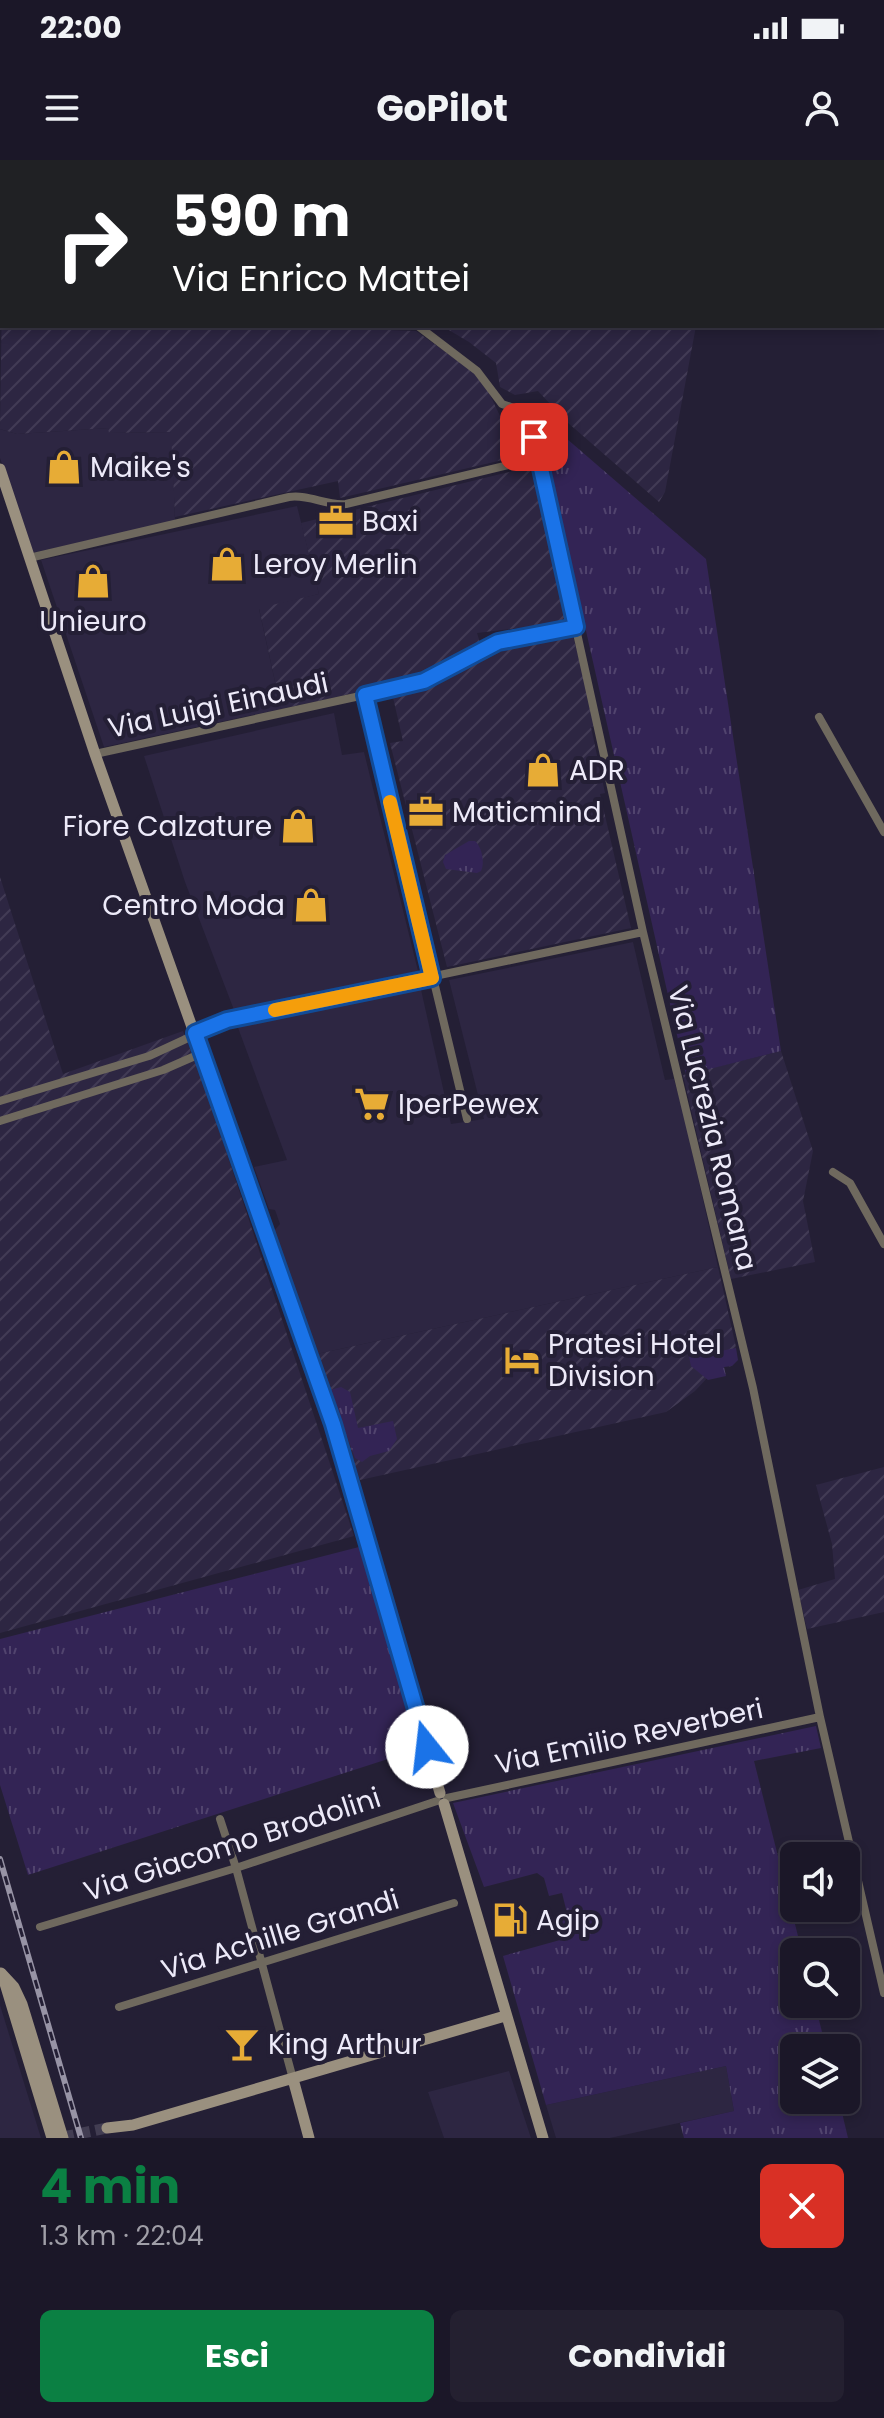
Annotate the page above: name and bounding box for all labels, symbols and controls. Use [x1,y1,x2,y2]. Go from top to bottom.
text: 22:00 [40,6,122,49]
text: GoPilot [376,83,508,134]
icon: menu [40,86,84,130]
icon: person [800,86,844,130]
text: 590 m [172,177,351,256]
icon: right [40,192,144,296]
text: Via Enrico Mattei [172,253,470,304]
pin [500,403,568,471]
icon: arrive [512,415,556,459]
shop icon: Maike's [45,448,83,486]
place label: Maike's [90,448,191,487]
office icon: Baxi [317,502,355,540]
place label: Baxi [362,502,418,541]
shop icon: Leroy Merlin [208,545,246,583]
place label: Leroy Merlin [253,545,418,584]
shop icon: Unieuro [74,562,112,600]
place label: Unieuro [39,602,147,641]
street label: Via Luigi Einaudi [104,663,332,748]
shop icon: ADR [524,751,562,789]
place label: ADR [569,751,625,790]
office icon: Maticmind [407,793,445,831]
place label: Maticmind [452,793,602,832]
place label: Fiore Calzature [63,807,272,846]
shop icon: Fiore Calzature [279,807,317,845]
place label: Centro Moda [102,886,285,925]
shop icon: Centro Moda [292,886,330,924]
street label: Via Lucrezia Romana [658,981,767,1275]
supermarket icon: IperPewex [353,1085,391,1123]
place label: IperPewex [398,1085,540,1124]
place label: Pratesi Hotel Division [548,1325,722,1396]
hotel icon: Pratesi Hotel Division [503,1341,541,1379]
street label: Via Emilio Reverberi [492,1689,767,1784]
position arrow [385,1705,469,1789]
street label: Via Giacomo Brodolini [79,1778,386,1911]
map controls [780,1842,860,2114]
button: sound [780,1842,860,1922]
street label: Via Achille Grandi [157,1880,404,1989]
fuel station icon: Agip [491,1901,529,1939]
place label: Agip [536,1901,600,1940]
button: search [780,1938,860,2018]
bar icon: King Arthur [223,2025,261,2063]
place label: King Arthur [268,2025,422,2064]
button: layers [780,2034,860,2114]
text: 4 min [40,2153,180,2220]
button: close [760,2164,844,2248]
text: 1.3 km · 22:04 [40,2218,204,2254]
button: Esci [40,2310,434,2402]
button: Condividi [450,2310,844,2402]

